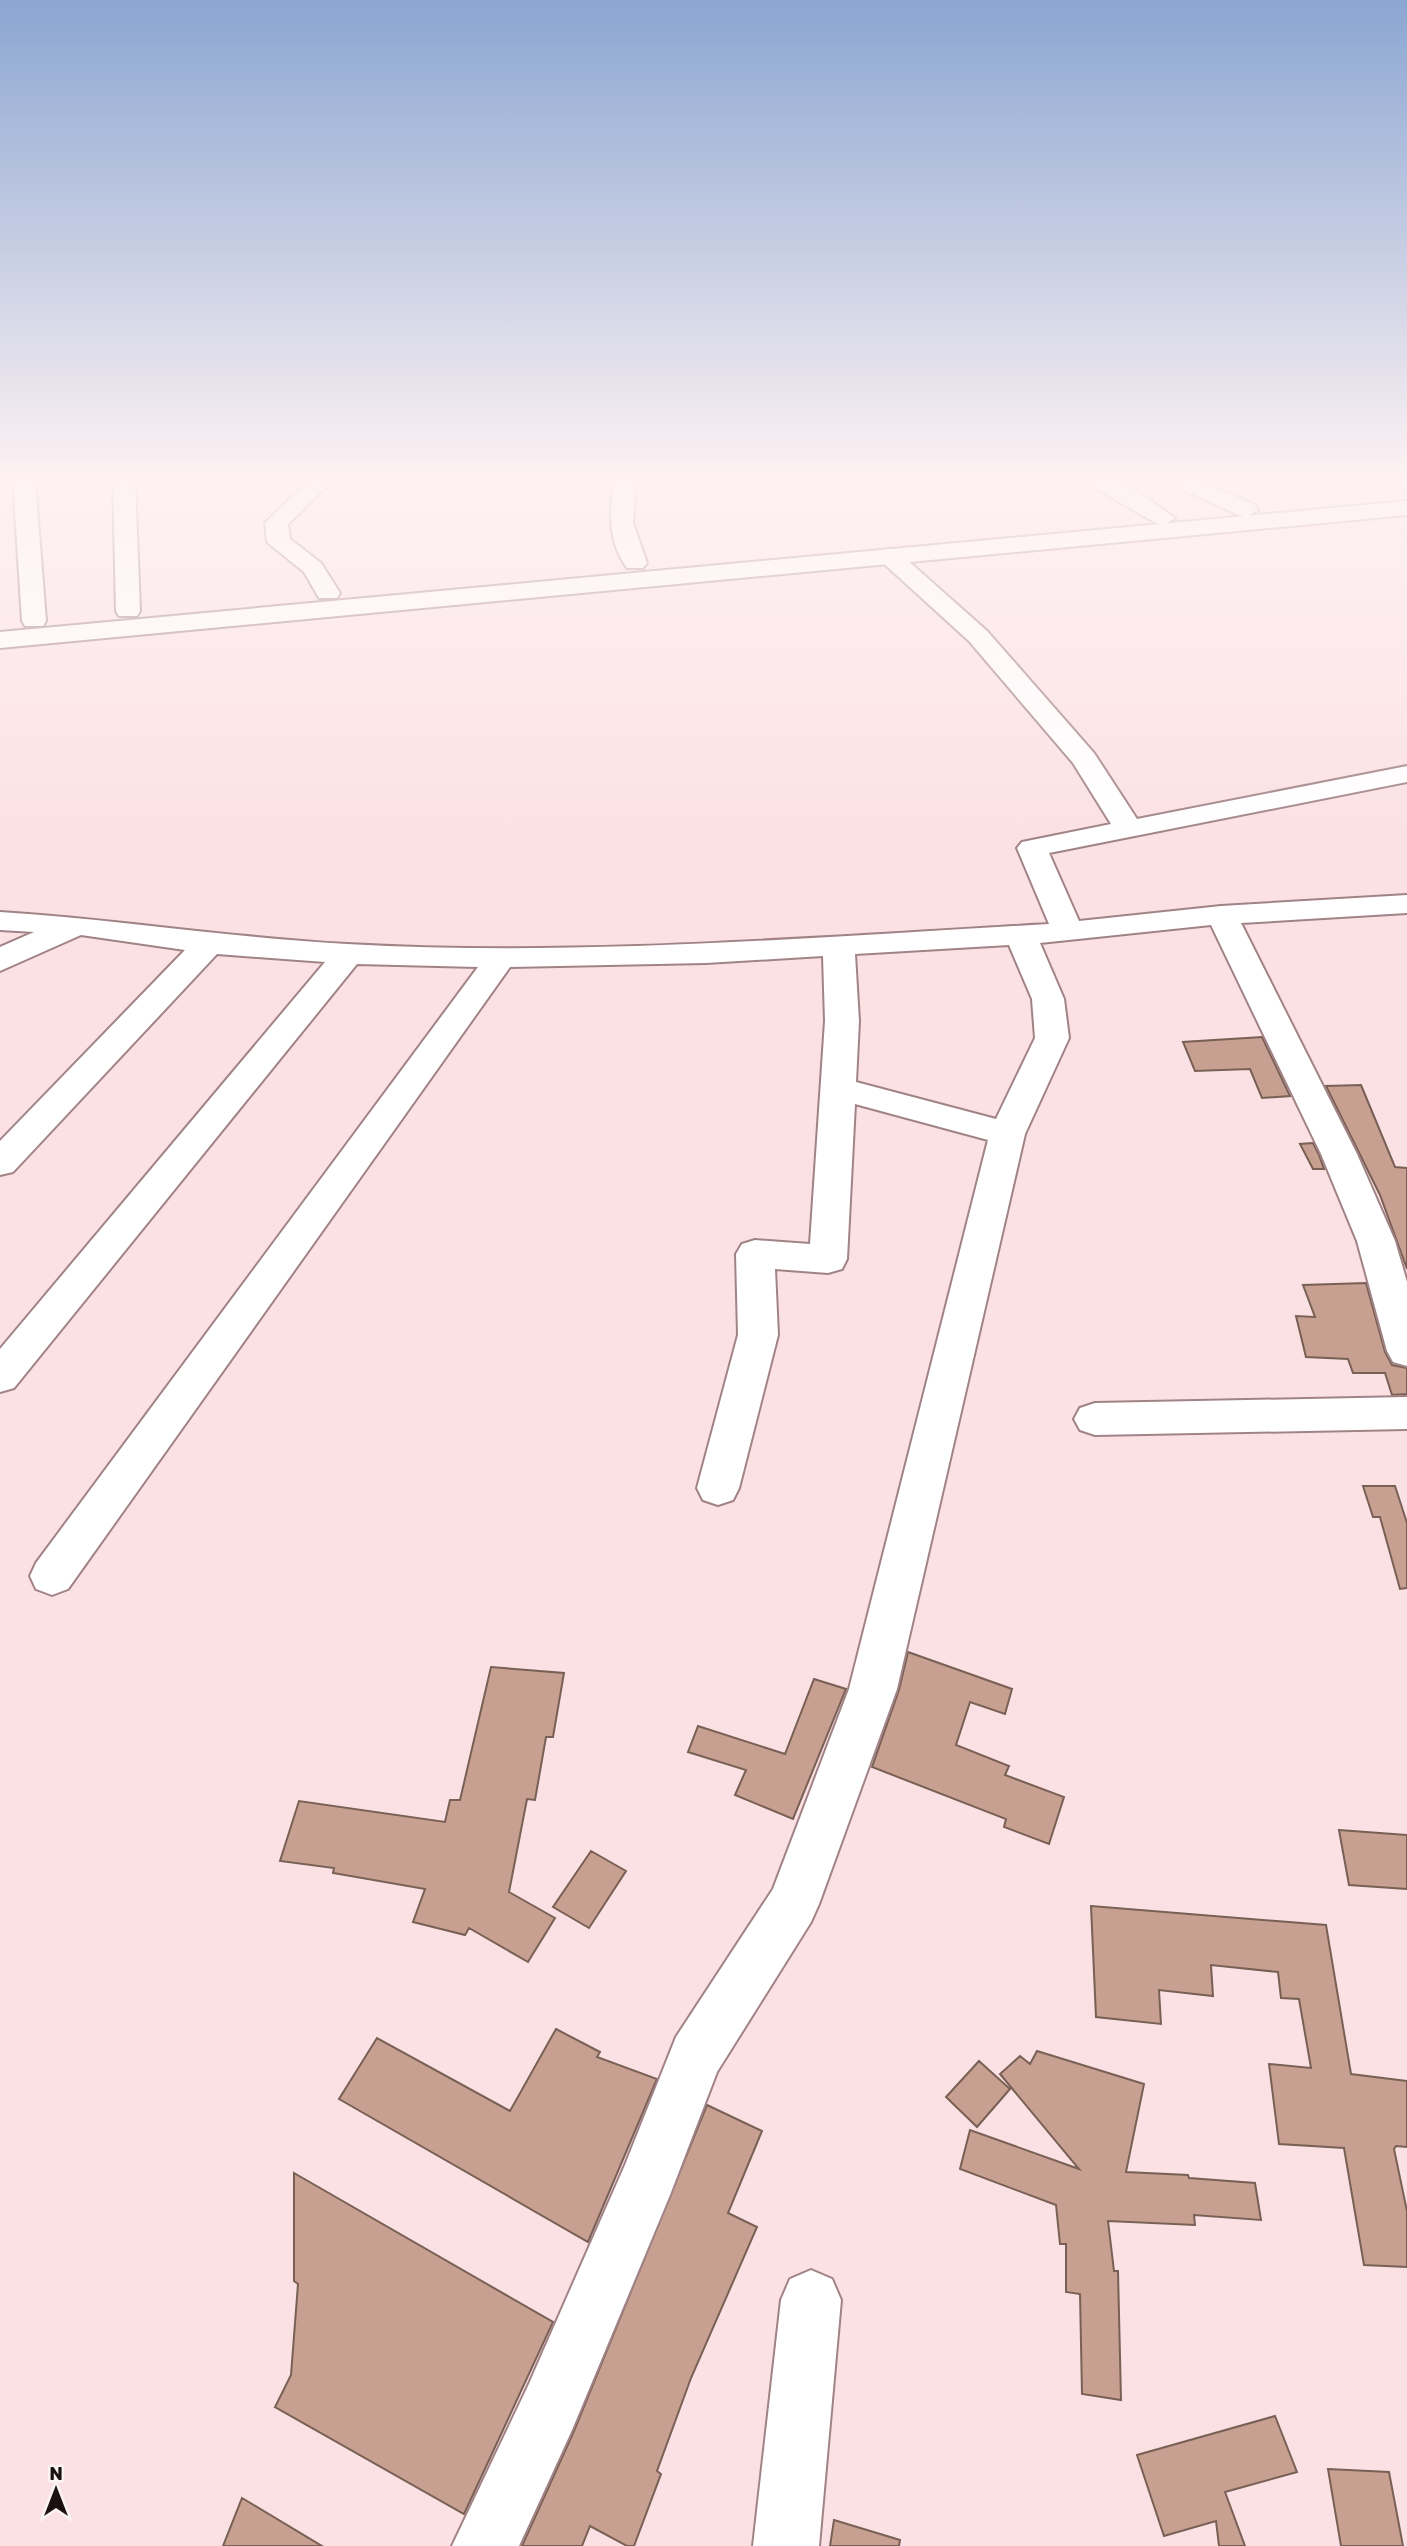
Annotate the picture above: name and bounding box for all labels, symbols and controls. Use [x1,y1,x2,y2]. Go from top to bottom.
north arrow [21,2455,91,2525]
text: N [49,2462,63,2485]

